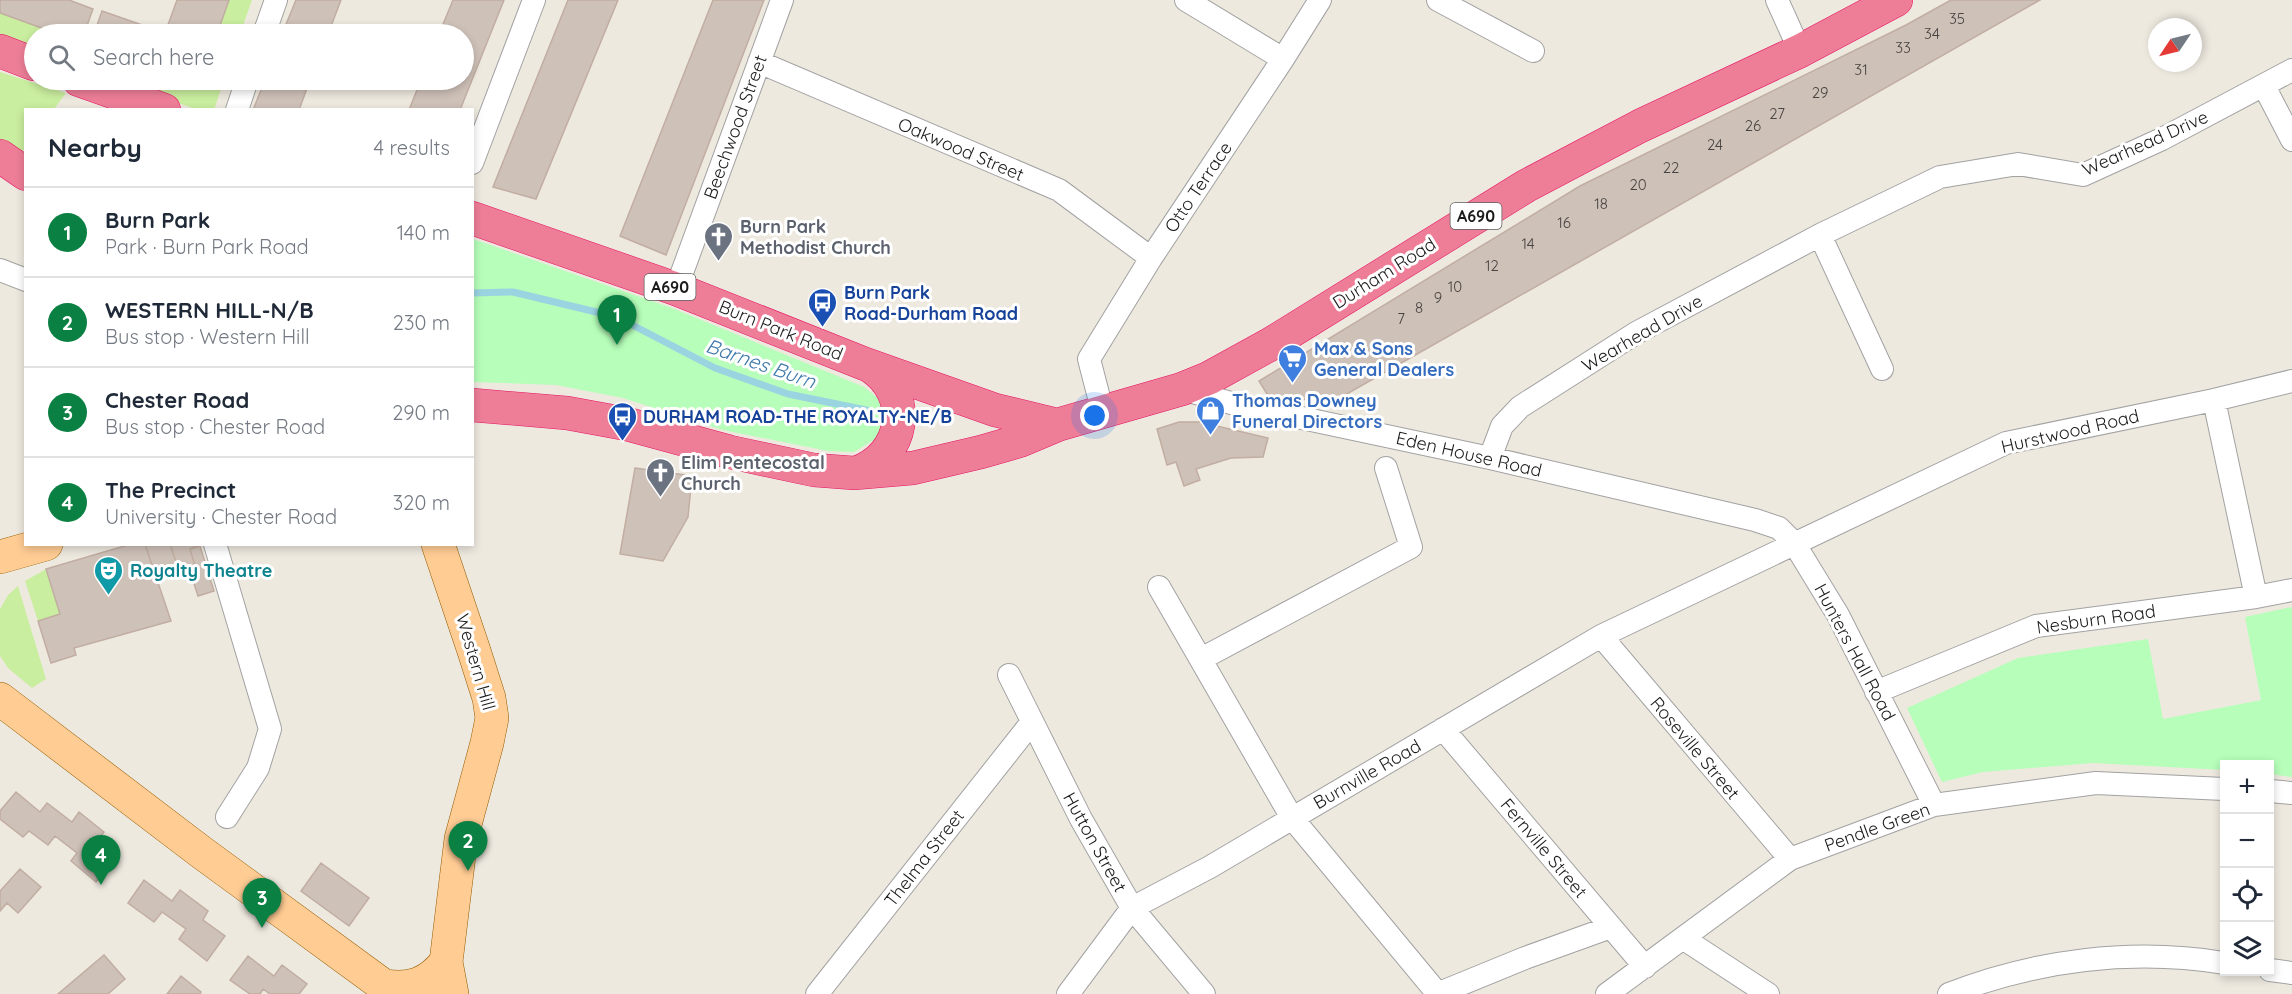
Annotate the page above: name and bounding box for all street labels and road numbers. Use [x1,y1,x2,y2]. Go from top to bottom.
street label: Beechwood Street [698,52,772,202]
street label: Wearhead Drive [2078,105,2212,181]
street label: Oakwood Street [895,112,1027,186]
street label: Otto Terrace [1159,137,1237,237]
road number: A690 [1450,203,1502,229]
street label: Durham Road [1328,232,1440,314]
road number: A690 [644,274,696,300]
street label: Wearhead Drive [1577,289,1707,377]
street label: Burn Park Road [716,295,846,365]
street label: Hurstwood Road [1999,404,2141,458]
street label: Eden House Road [1394,426,1544,482]
street label: Hunters Hall Road [1809,580,1901,724]
street label: Nesburn Road [2035,599,2157,639]
street label: Western Hill [451,611,501,713]
street label: Roseville Street [1645,692,1745,804]
street label: Burnville Road [1309,734,1425,814]
street label: Hutton Street [1058,788,1132,896]
street label: Fernville Street [1496,793,1592,903]
street label: Pendle Green [1821,797,1933,857]
street label: Thelma Street [879,805,969,911]

